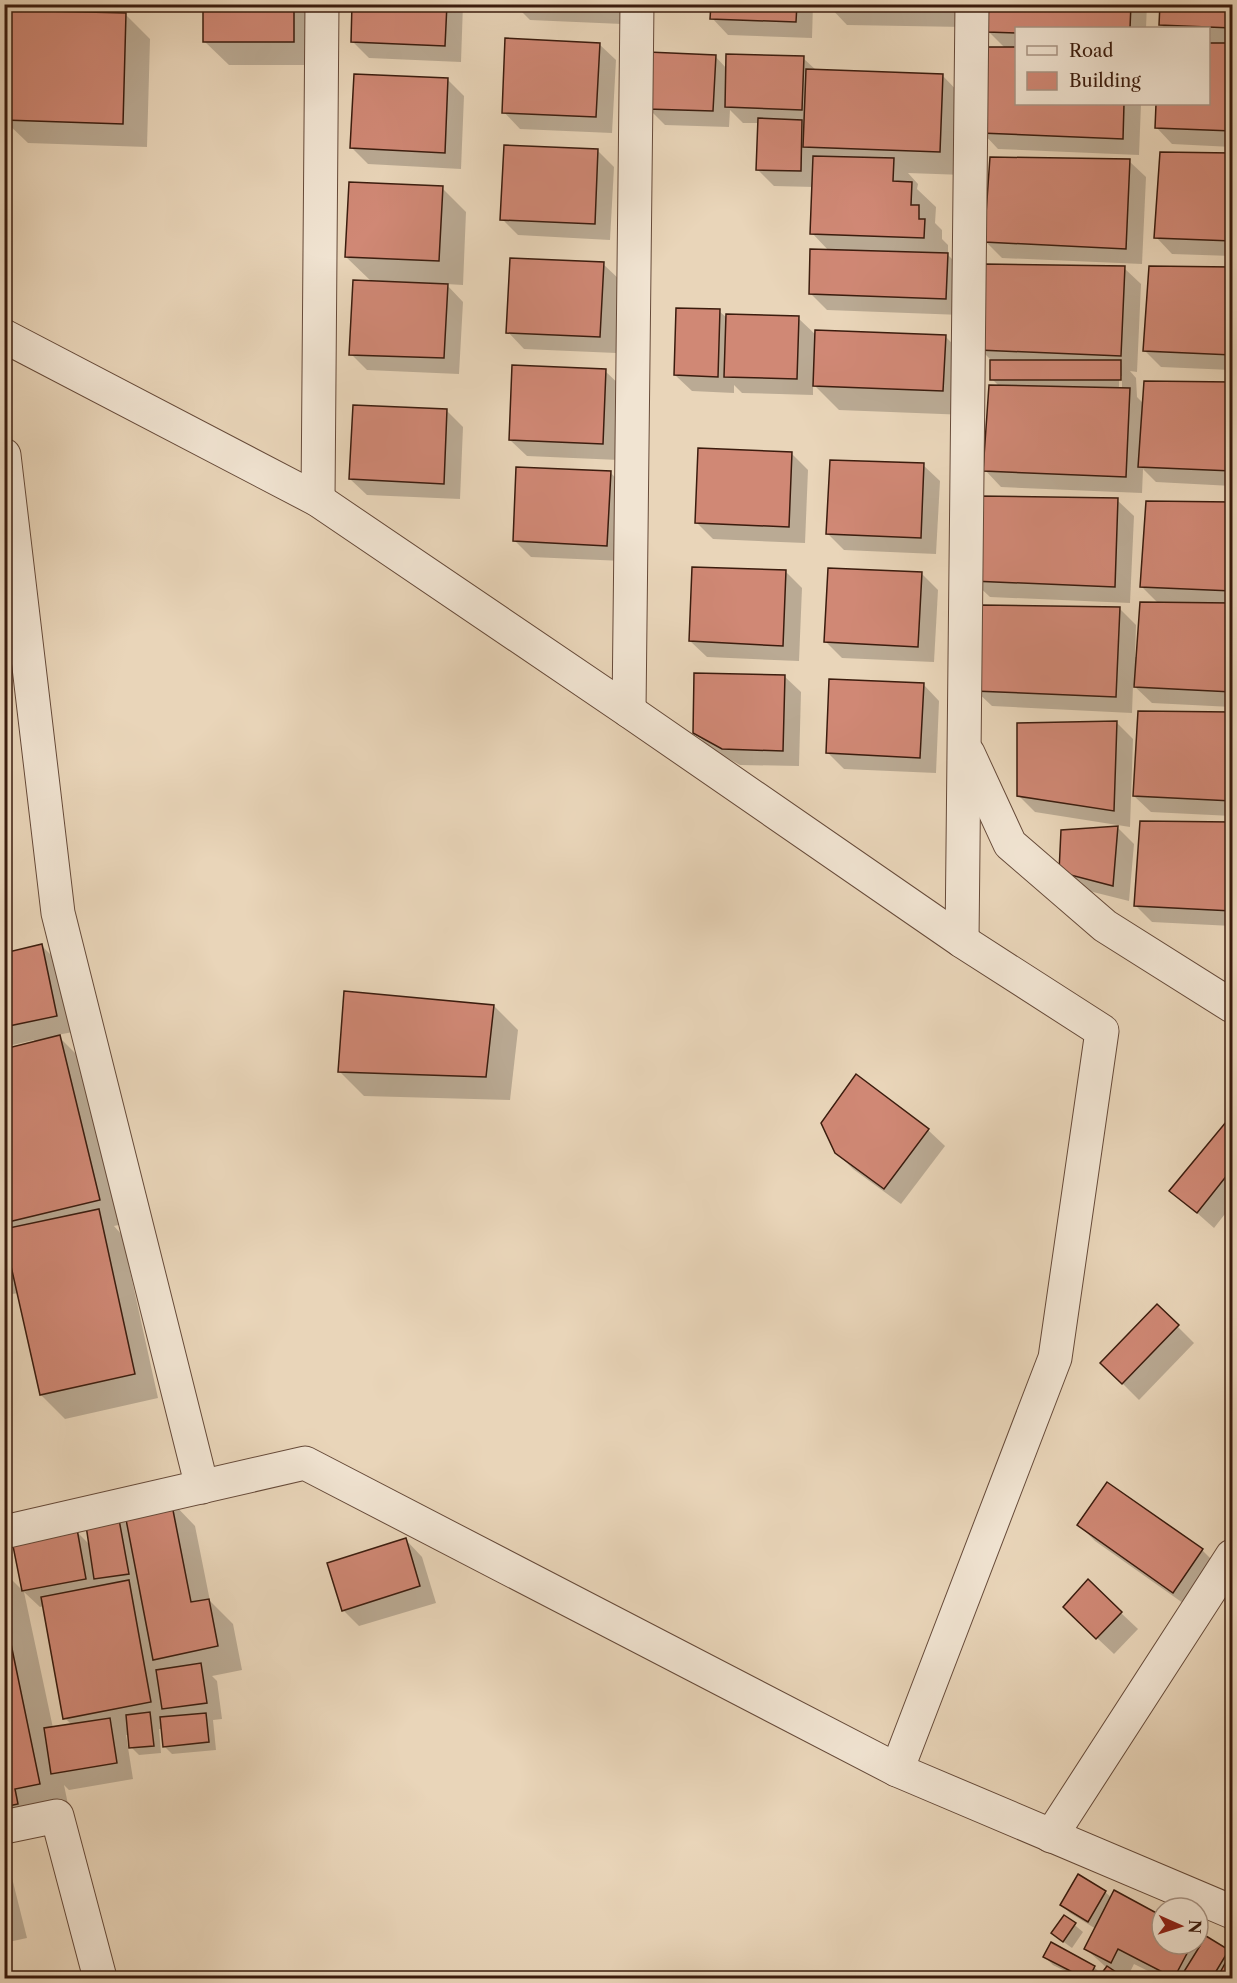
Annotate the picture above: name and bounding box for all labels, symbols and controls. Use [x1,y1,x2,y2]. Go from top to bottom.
legend [1015,27,1210,105]
text: Road [1069,40,1114,62]
text: Building [1069,70,1141,92]
north arrow [1150,1896,1210,1956]
text: N [1185,1919,1205,1934]

